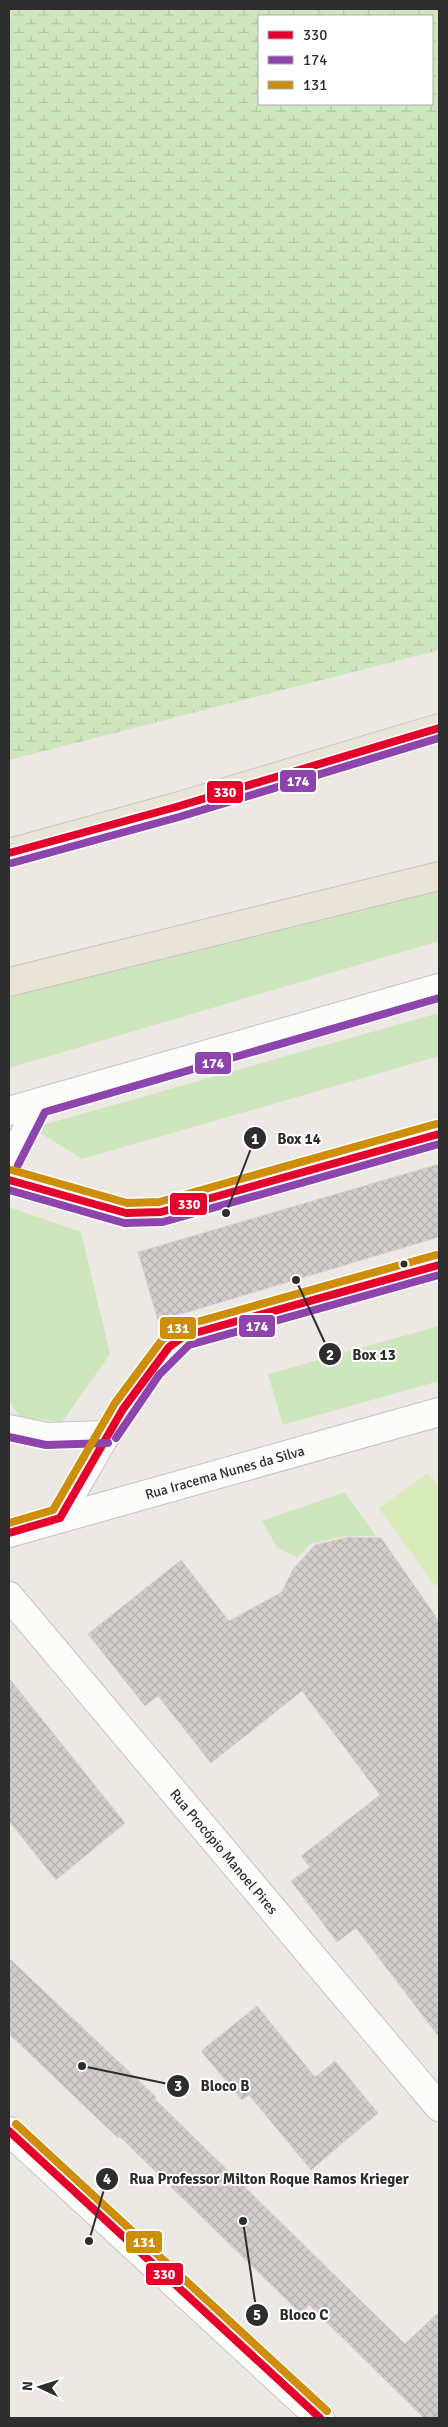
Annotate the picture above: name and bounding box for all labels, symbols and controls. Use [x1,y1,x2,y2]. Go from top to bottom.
legend [258,15,433,105]
text: 330 [303,26,327,44]
text: 174 [303,51,327,69]
text: 131 [303,76,327,94]
line badge: 174 [279,769,317,793]
text: 174 [287,773,310,790]
line badge: 330 [206,780,244,804]
text: 330 [214,784,237,801]
line badge: 174 [194,1051,232,1075]
text: 174 [202,1055,225,1072]
callout: Box 14 [242,1123,331,1153]
text: 1 [251,1130,259,1148]
text: Box 14 [277,1130,321,1148]
line badge: 330 [169,1192,208,1216]
text: 330 [178,1196,201,1213]
unlabelled marker [399,1259,409,1269]
line badge: 174 [238,1314,276,1338]
line badge: 131 [159,1316,197,1340]
text: 174 [246,1318,269,1335]
text: 131 [167,1320,190,1337]
callout: Box 13 [317,1339,406,1369]
text: 2 [326,1346,334,1364]
text: Box 13 [352,1346,396,1364]
street label: Rua Iracema Nunes da Silva [143,1442,306,1503]
street label: Rua Procópio Manoel Pires [166,1785,282,1918]
callout: Bloco B [165,2071,259,2101]
text: 3 [174,2077,182,2095]
text: Bloco B [201,2077,249,2095]
callout: Rua Professor Milton Roque Ramos Krieger [95,2164,419,2194]
text: 4 [103,2170,111,2188]
text: Rua Professor Milton Roque Ramos Krieger [129,2170,409,2188]
line badge: 131 [125,2230,163,2254]
text: 131 [133,2234,156,2251]
line badge: 330 [145,2262,184,2286]
text: 330 [153,2266,176,2283]
callout: Bloco C [245,2300,339,2330]
text: 5 [253,2306,261,2324]
text: Bloco C [280,2306,328,2324]
north arrow [15,2362,65,2412]
text: N [19,2381,36,2392]

